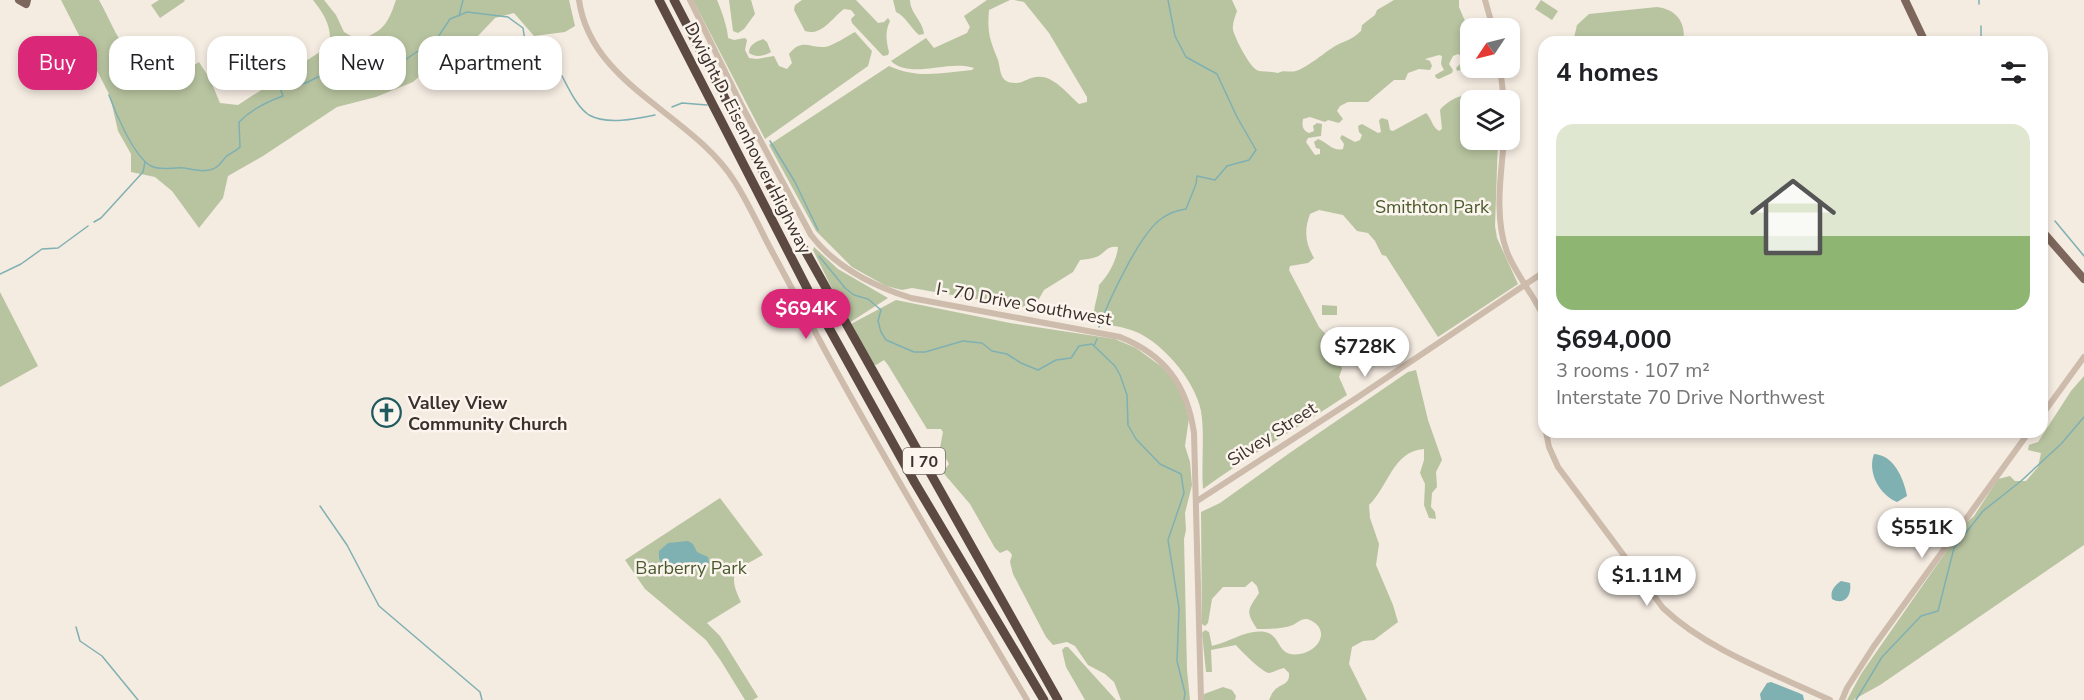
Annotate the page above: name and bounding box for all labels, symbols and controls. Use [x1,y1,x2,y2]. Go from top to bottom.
street label: Dwight D. Eisenhower Highway [679,18,817,259]
north arrow [1460,18,1520,78]
map controls [1460,18,1520,150]
chip: Buy [18,36,97,90]
chip: Rent [109,36,195,90]
chip: Filters [207,36,307,90]
chip: New [319,36,406,90]
chip: Apartment [418,36,562,90]
text: 4 homes [1556,55,1658,90]
icon: filters [1997,56,2030,89]
button: layers [1460,90,1520,150]
icon: home [1739,163,1847,271]
park label: Smithton Park [1375,195,1490,219]
street label: I- 70 Drive Southwest [935,277,1114,331]
pin: $694K [764,289,848,340]
text: $694K [775,295,837,322]
text: $694,000 [1556,322,1672,357]
pin: $728K [1323,327,1407,378]
text: $728K [1334,333,1396,360]
text: 3 rooms · 107 m² [1556,357,1710,384]
text: Interstate 70 Drive Northwest [1556,384,1824,411]
place label: Valley View Community Church [407,391,568,436]
street label: Silvey Street [1223,396,1322,472]
church icon: Valley View Community Church [371,397,403,429]
road number: I 70 [903,448,945,474]
pin: $551K [1880,508,1964,559]
text: $551K [1891,514,1953,541]
park label: Barberry Park [635,556,748,580]
pin: $1.11M [1598,556,1696,607]
text: $1.11M [1612,562,1682,589]

